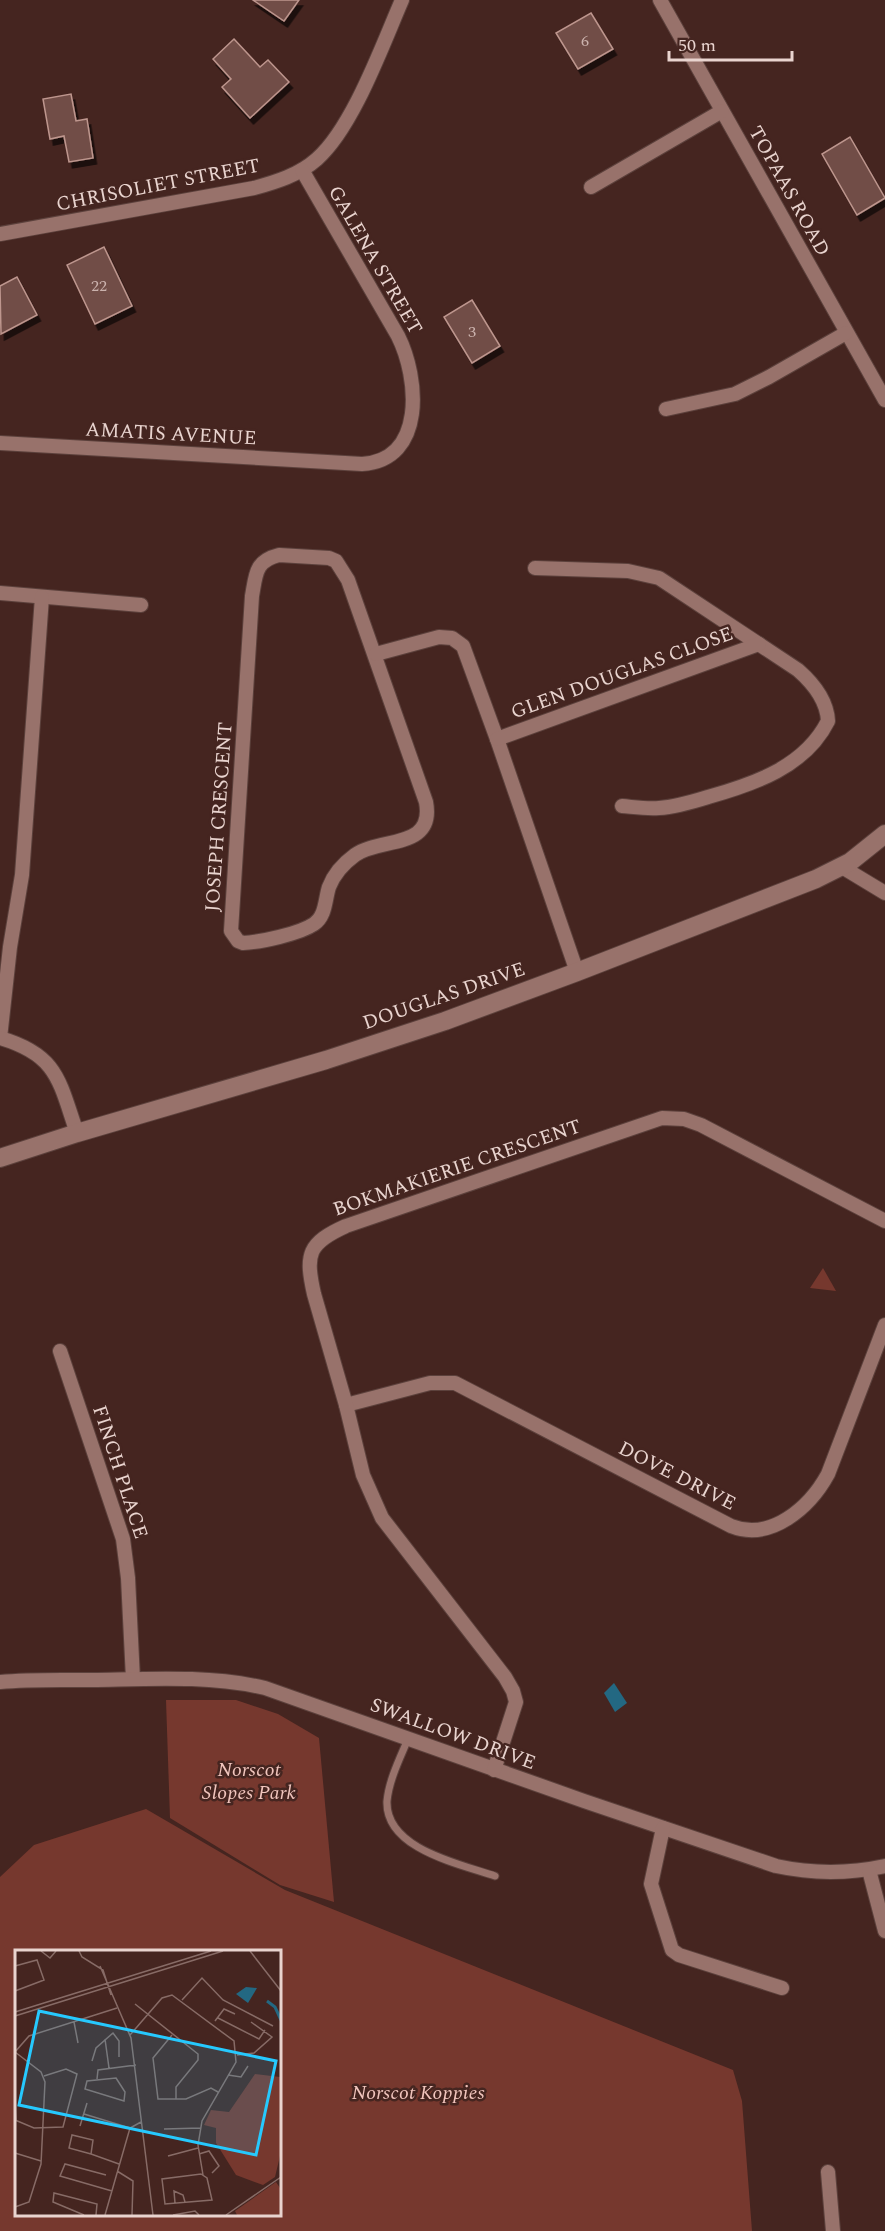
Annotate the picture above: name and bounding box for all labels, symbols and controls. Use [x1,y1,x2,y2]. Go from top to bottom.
scale bar [669,24,792,62]
house number: 6 [581,29,589,53]
text: 50 m [678,32,716,59]
street label: TOPAAS ROAD [741,120,837,262]
street label: CHRISOLIET STREET [53,151,263,219]
street label: GALENA STREET [320,180,430,340]
house number: 22 [91,274,107,298]
house number: 3 [468,320,476,344]
street label: AMATIS AVENUE [85,415,257,453]
street label: GLEN DOUGLAS CLOSE [507,619,737,727]
street label: JOSEPH CRESCENT [197,721,241,913]
street label: DOUGLAS DRIVE [359,954,529,1038]
street label: BOKMAKIERIE CRESCENT [329,1111,585,1225]
street label: FINCH PLACE [84,1401,156,1543]
street label: DOVE DRIVE [613,1433,741,1519]
street label: SWALLOW DRIVE [366,1690,540,1778]
park label: Norscot Slopes Park [202,1755,297,1808]
inset map [15,1950,280,2216]
park label: Norscot Koppies [352,2078,485,2108]

